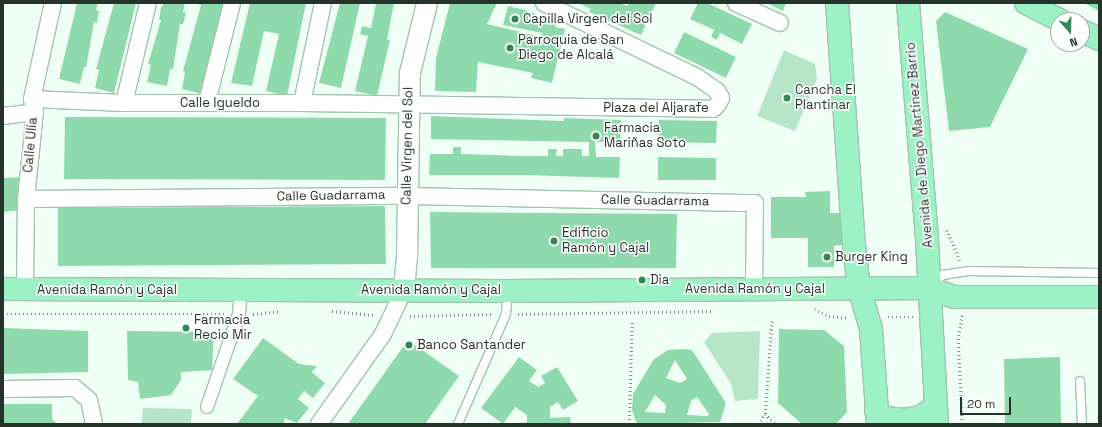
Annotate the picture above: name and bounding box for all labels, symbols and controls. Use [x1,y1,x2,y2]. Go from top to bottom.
place label: Capilla Virgen del Sol [523,11,653,27]
north arrow [1050,12,1090,52]
marker: Capilla Virgen del Sol [510,14,520,24]
place label: Parroquia de San Diego de Alcalá [518,33,624,64]
text: N [1068,34,1080,50]
street label: Avenida de Diego Martínez Barrio [903,41,937,249]
marker: Parroquia de San Diego de Alcalá [505,43,515,53]
place label: Cancha El Plantinar [795,83,856,114]
street label: Calle Virgen del Sol [399,87,417,205]
marker: Cancha El Plantinar [782,93,792,103]
street label: Calle Igueldo [180,95,260,111]
street label: Plaza del Aljarafe [603,100,709,116]
street label: Calle Ulía [21,117,41,173]
place label: Farmacia Mariñas Soto [604,121,686,152]
marker: Farmacia Mariñas Soto [591,131,601,141]
street label: Calle Guadarrama [277,187,385,205]
street label: Calle Guadarrama [601,192,709,210]
place label: Edificio Ramón y Cajal [562,226,649,257]
marker: Edificio Ramón y Cajal [549,236,559,246]
place label: Burger King [835,249,908,265]
marker: Burger King [822,252,832,262]
place label: Dia [650,272,669,288]
marker: Dia [637,275,647,285]
street label: Avenida Ramón y Cajal [685,281,825,297]
street label: Avenida Ramón y Cajal [37,282,177,298]
street label: Avenida Ramón y Cajal [361,282,501,298]
place label: Farmacia Recio Mir [194,313,252,344]
marker: Farmacia Recio Mir [181,323,191,333]
place label: Banco Santander [417,337,526,353]
marker: Banco Santander [404,340,414,350]
scale bar [962,389,1013,415]
text: 20 m [967,396,995,412]

